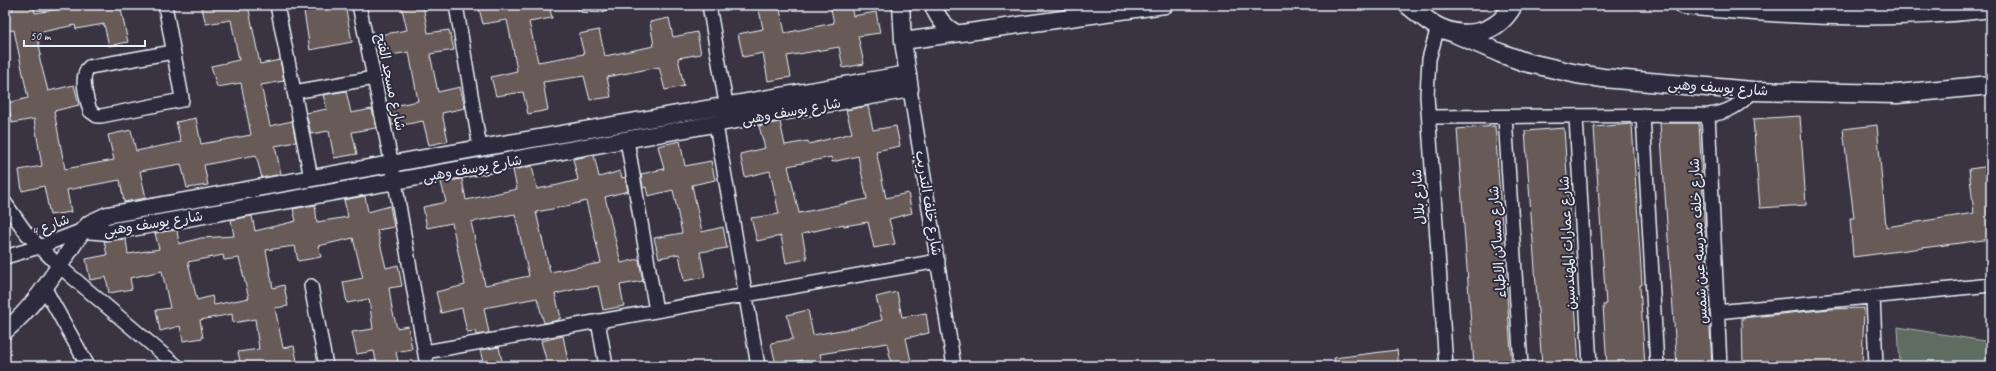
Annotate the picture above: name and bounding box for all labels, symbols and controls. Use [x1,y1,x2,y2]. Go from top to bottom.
scale bar [24,22,145,48]
text: 50 m [30,28,52,44]
street label: شارع مسجد الفتح [371,32,409,133]
street label: شارع يوسف وهبى [1667,76,1769,100]
street label: شارع يوسف وهبى [740,94,842,130]
street label: شارع خلف التدريب [911,149,945,257]
street label: شارع يوسف وهبى [421,151,523,187]
street label: شارع خلف مدرسه عين شمس [1686,158,1712,324]
street label: شارع بلال [1408,168,1430,225]
street label: شارع عمارات المهندسين [1555,175,1580,310]
street label: شارع مساكن الاطباء [1485,185,1511,299]
street label: شارع يوسف وهبى [102,207,204,241]
street label: شارع 4 [28,210,72,242]

